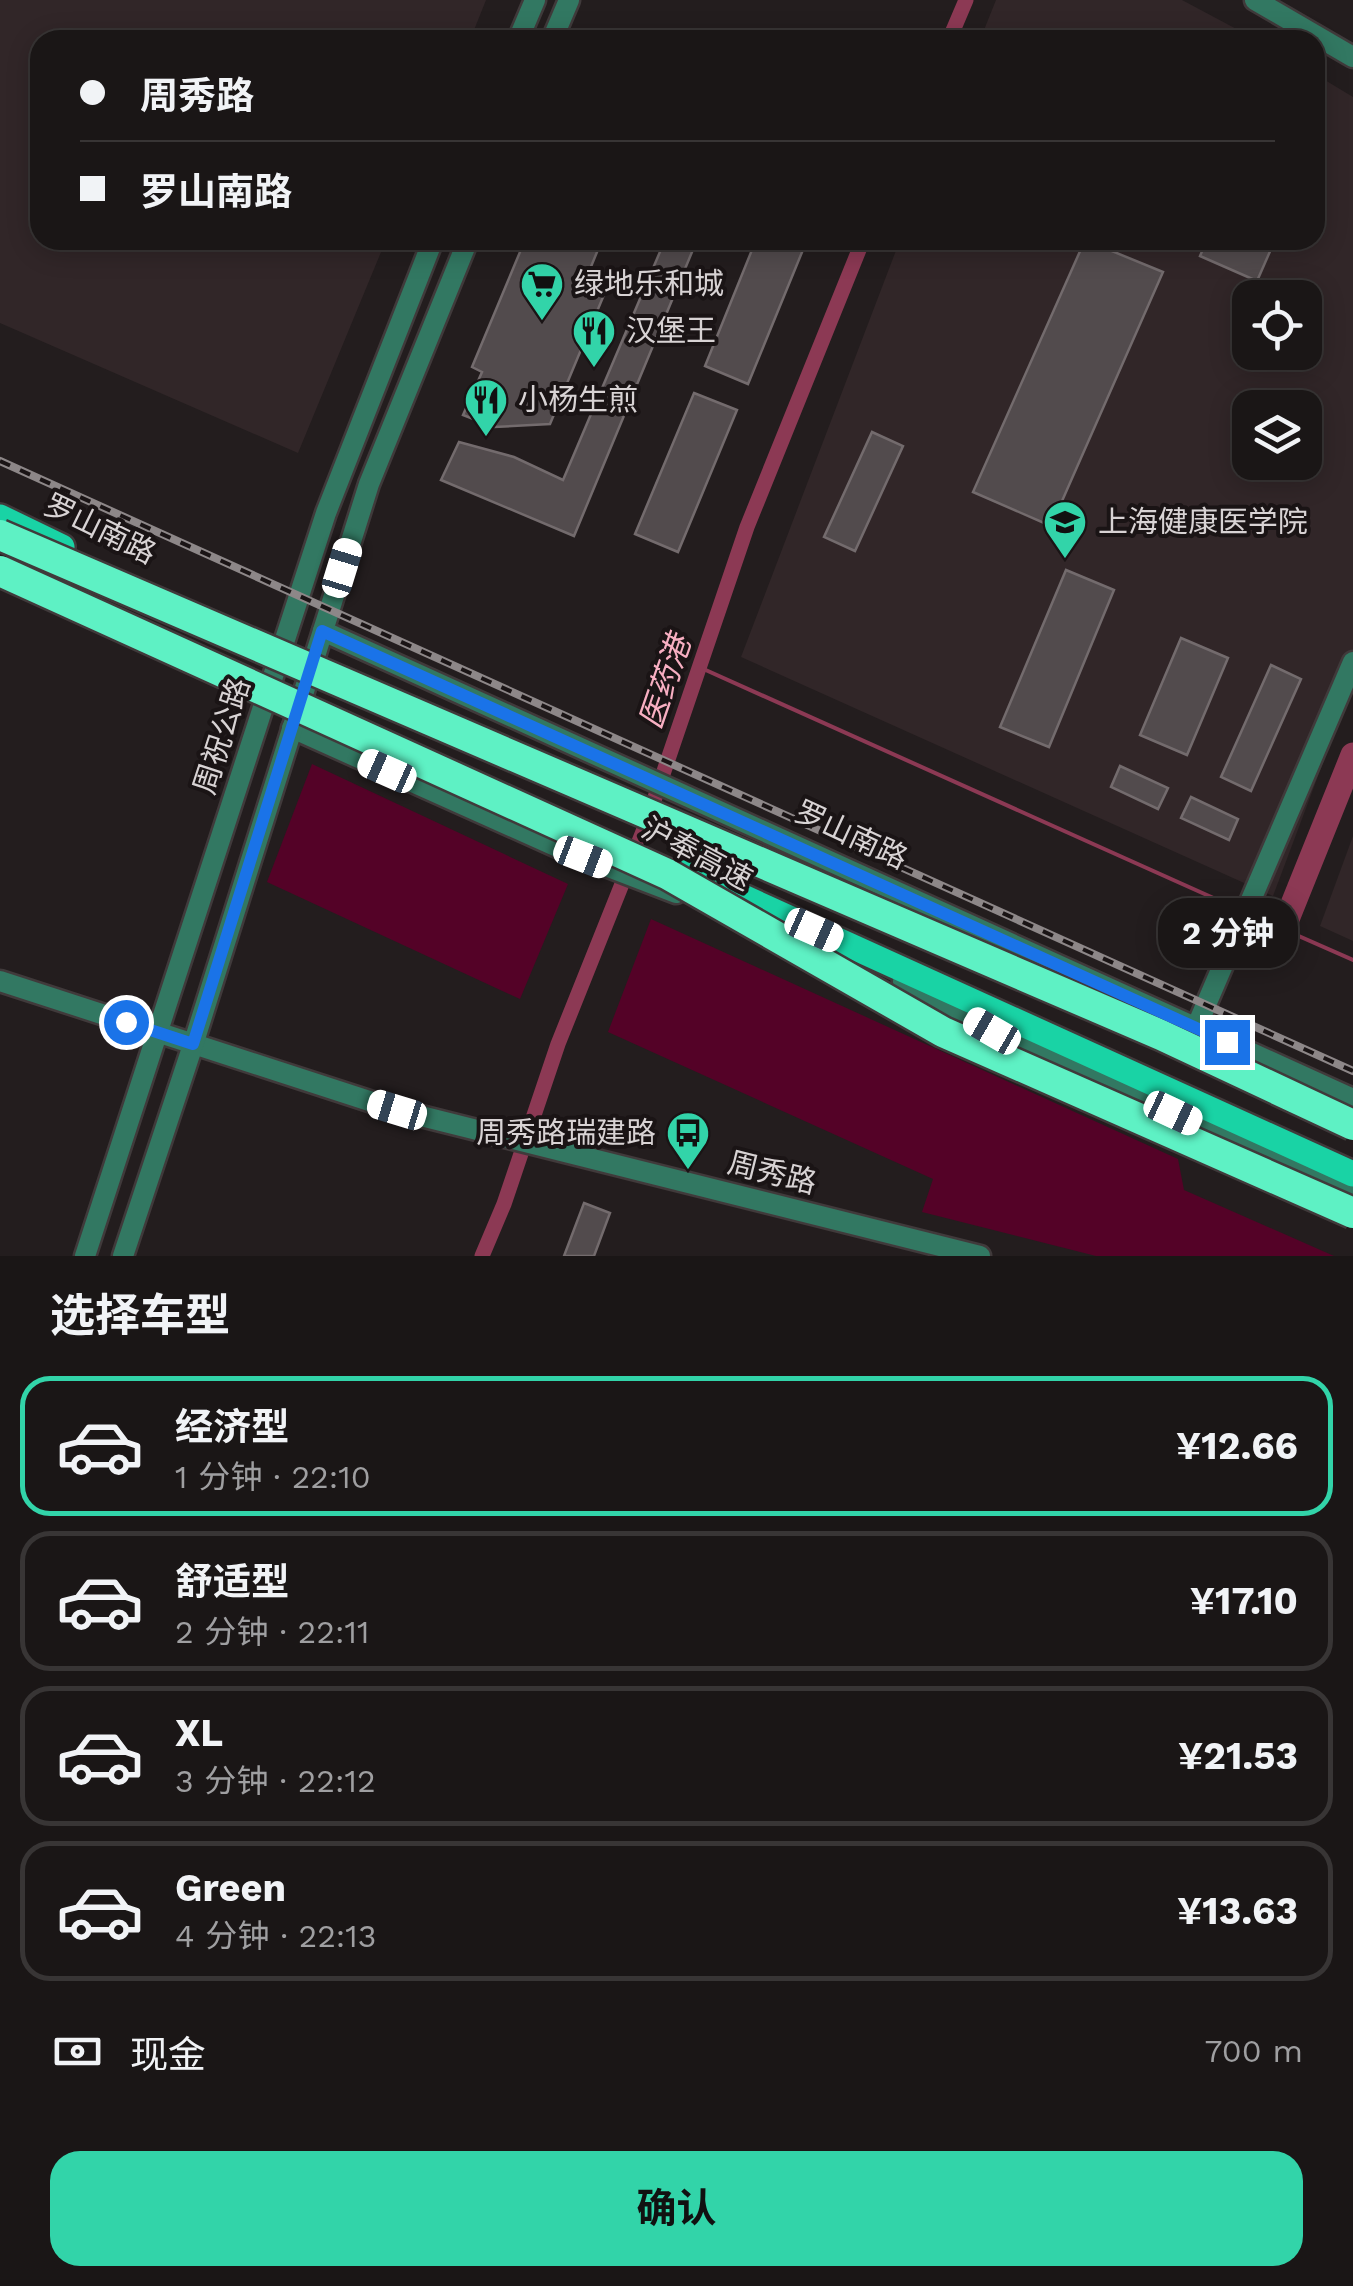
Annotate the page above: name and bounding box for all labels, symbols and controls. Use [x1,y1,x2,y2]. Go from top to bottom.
text: 周秀路 [140,74,254,118]
text: 罗山南路 [140,170,292,214]
supermarket icon: 绿地乐和城 [519,261,565,322]
place label: 绿地乐和城 [574,266,724,301]
map controls [1232,280,1322,480]
button: locate [1232,280,1322,370]
restaurant icon: 汉堡王 [571,308,617,369]
place label: 汉堡王 [626,313,716,348]
restaurant icon: 小杨生煎 [463,377,509,438]
place label: 小杨生煎 [518,382,638,417]
button: layers [1232,390,1322,480]
street label: 罗山南路 [39,487,162,571]
school or university icon: 上海健康医学院 [1042,499,1088,560]
place label: 上海健康医学院 [1098,504,1308,539]
car [319,535,365,601]
water label: 医药港 [631,627,700,734]
street label: 周祝公路 [186,673,257,798]
car [353,745,421,797]
street label: 罗山南路 [789,793,913,876]
street label: 沪奉高速 [636,810,758,897]
car [550,832,616,882]
callout: 2 分钟 [1157,897,1297,967]
car [780,904,848,956]
text: 2 分钟 [1182,914,1274,952]
route start [104,1000,149,1045]
car [959,1003,1025,1059]
route end [1205,1020,1250,1065]
car [364,1087,430,1133]
car [1139,1087,1207,1139]
bus stop icon: 周秀路瑞建路 [665,1110,711,1171]
place label: 周秀路瑞建路 [476,1115,656,1150]
street label: 周秀路 [724,1145,820,1200]
text: 选择车型 [50,1289,230,1342]
icon: car [55,1401,145,1491]
text: 经济型 [175,1405,289,1449]
text: ¥12.66 [1176,1424,1298,1468]
text: 1 分钟 · 22:10 [175,1458,371,1496]
icon: car [55,1556,145,1646]
text: 舒适型 [175,1560,289,1604]
text: ¥17.10 [1190,1579,1298,1623]
text: 2 分钟 · 22:11 [175,1613,369,1651]
icon: car [55,1711,145,1801]
text: XL [175,1711,223,1755]
text: ¥21.53 [1178,1734,1298,1778]
text: 3 分钟 · 22:12 [175,1762,376,1800]
icon: car [55,1866,145,1956]
text: Green [175,1866,286,1910]
text: ¥13.63 [1177,1889,1298,1933]
text: 4 分钟 · 22:13 [175,1917,376,1955]
icon: cash [50,2024,105,2079]
text: 700 m [1204,2032,1303,2070]
text: 现金 [130,2033,206,2077]
button: 确认 [50,2151,1303,2266]

